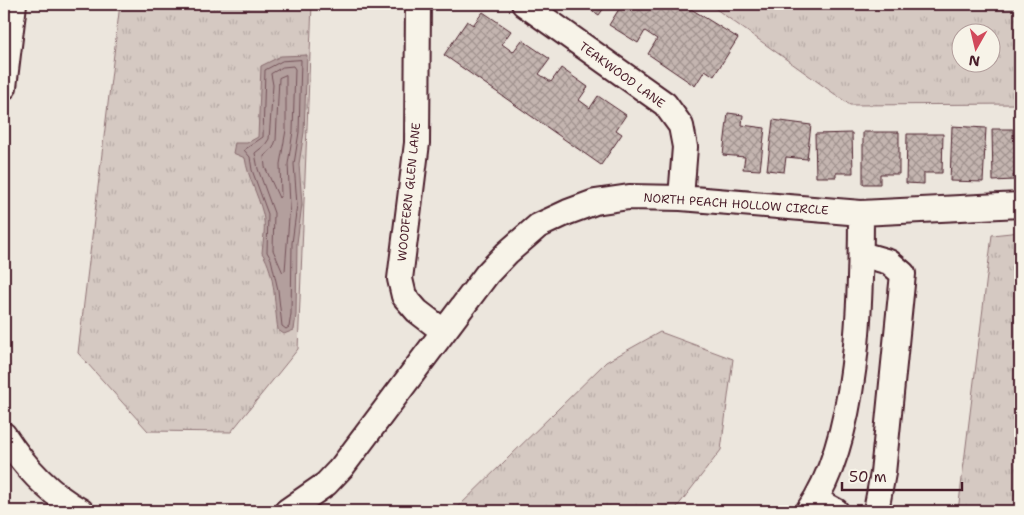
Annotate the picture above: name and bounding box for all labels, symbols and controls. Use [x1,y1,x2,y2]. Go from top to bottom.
north arrow [952,22,1002,72]
street label: TEAKWOOD LANE [576,38,668,112]
text: N [967,51,981,71]
street label: WOODFERN GLEN LANE [394,122,424,262]
street label: NORTH PEACH HOLLOW CIRCLE [643,190,829,218]
scale bar [842,460,962,492]
text: 50 m [849,467,887,487]

